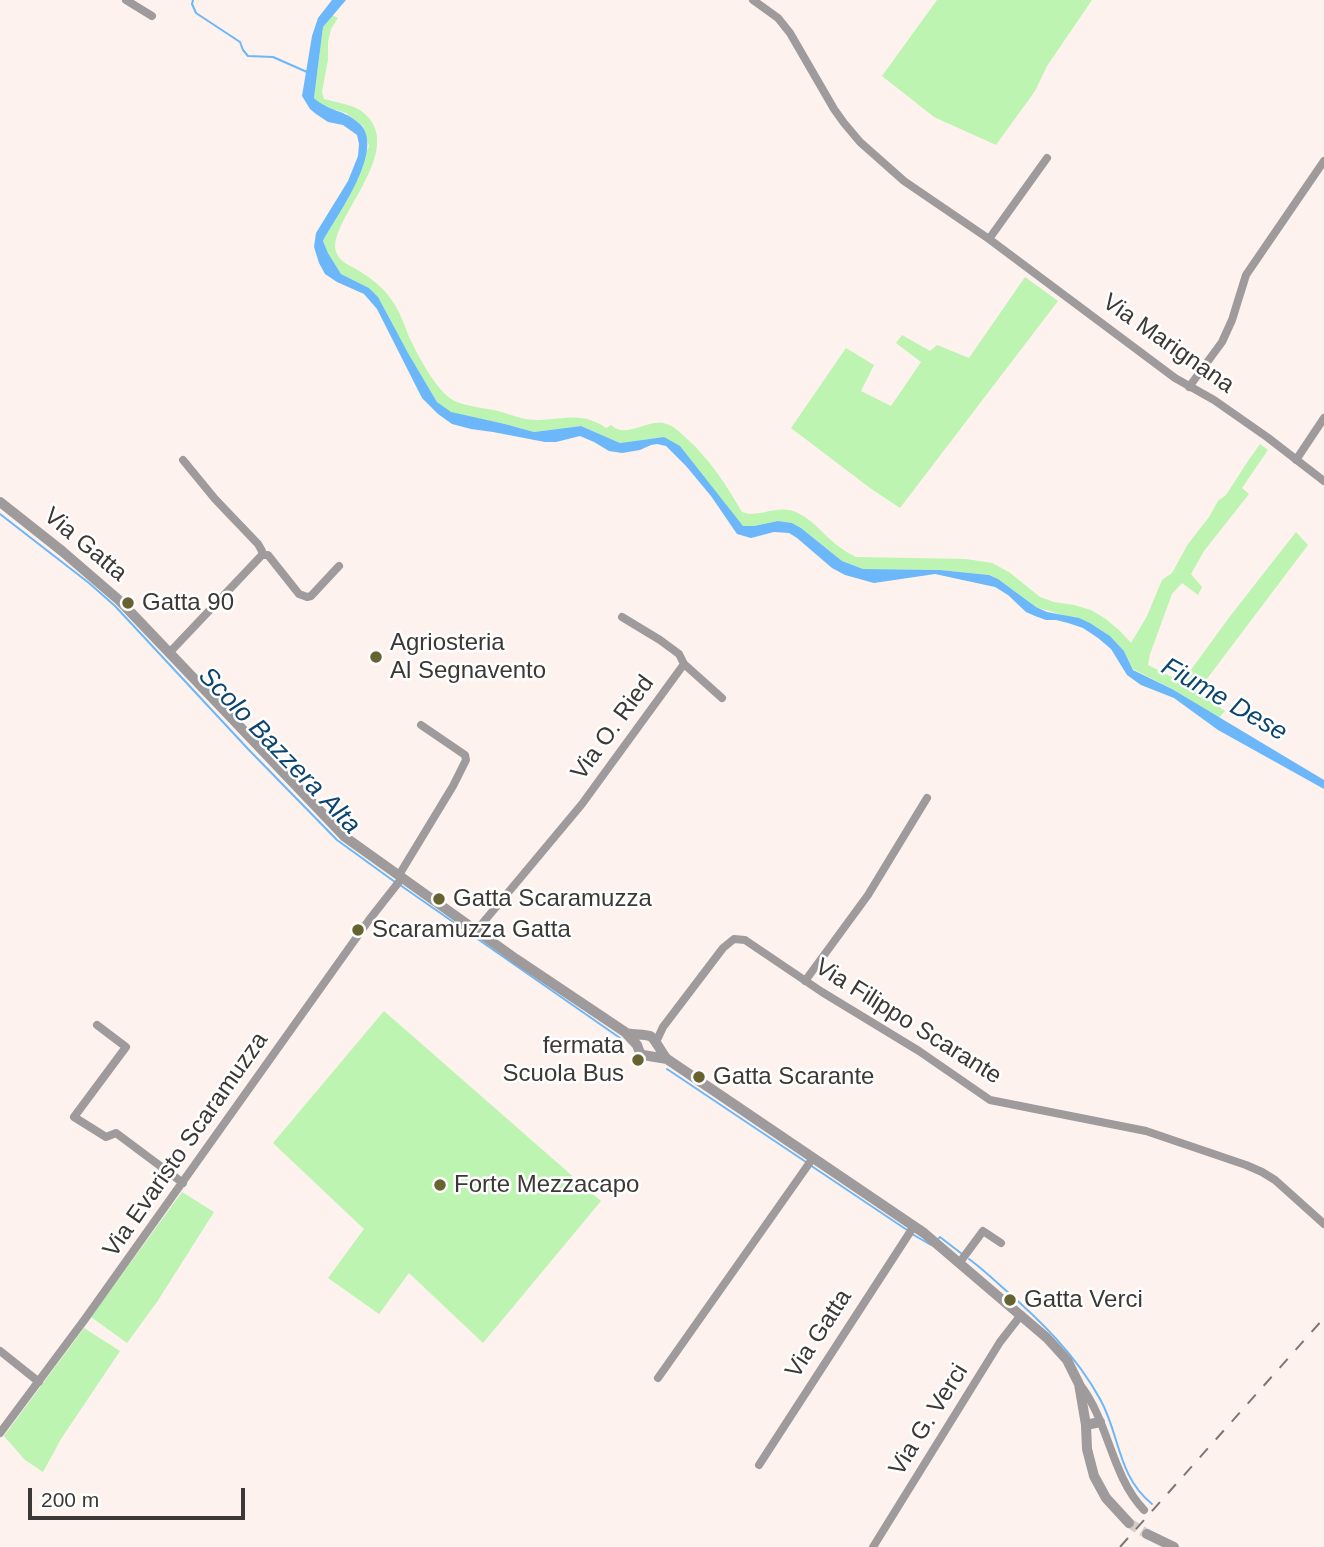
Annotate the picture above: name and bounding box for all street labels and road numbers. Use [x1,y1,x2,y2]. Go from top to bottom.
street label: Via Marignana [1097,288,1239,400]
street label: Via Gatta [38,502,132,588]
street label: Via O. Ried [565,670,661,786]
street label: Via Filippo Scarante [809,953,1007,1091]
street label: Via Evaristo Scaramuzza [97,1027,275,1263]
street label: Via Gatta [780,1284,858,1384]
street label: Via G. Verci [883,1359,975,1481]

